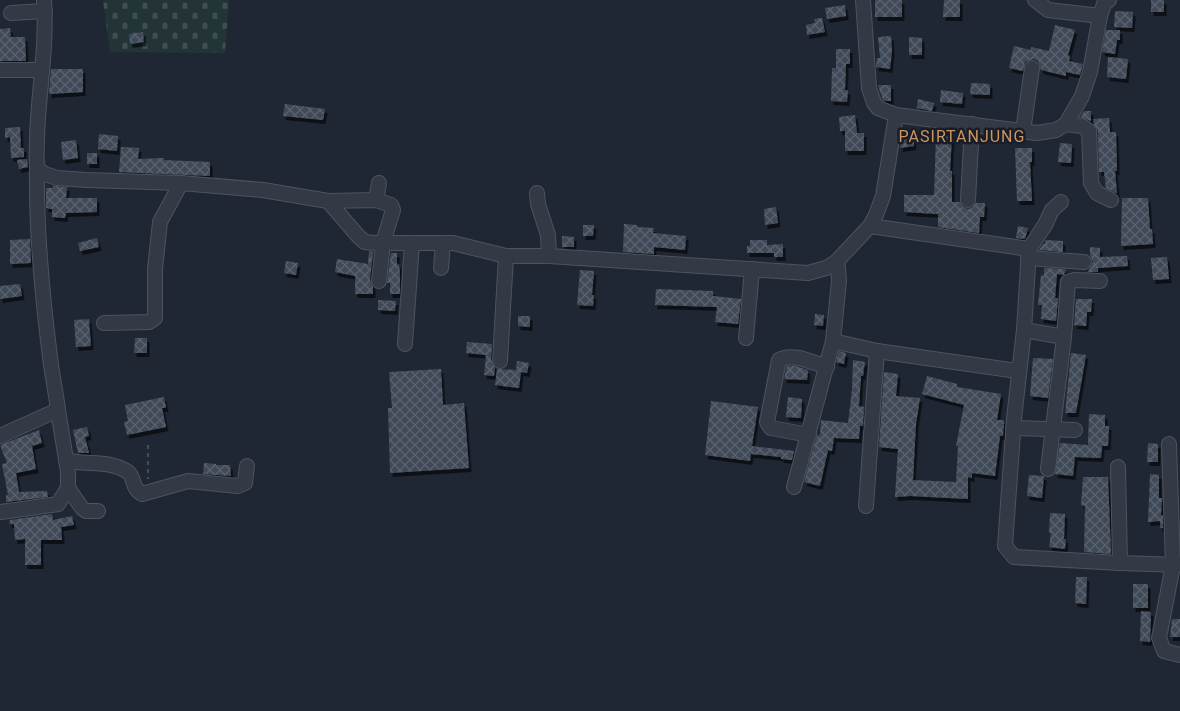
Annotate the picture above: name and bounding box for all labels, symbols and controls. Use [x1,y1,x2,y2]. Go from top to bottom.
district label: PASIRTANJUNG [899,127,1025,146]

